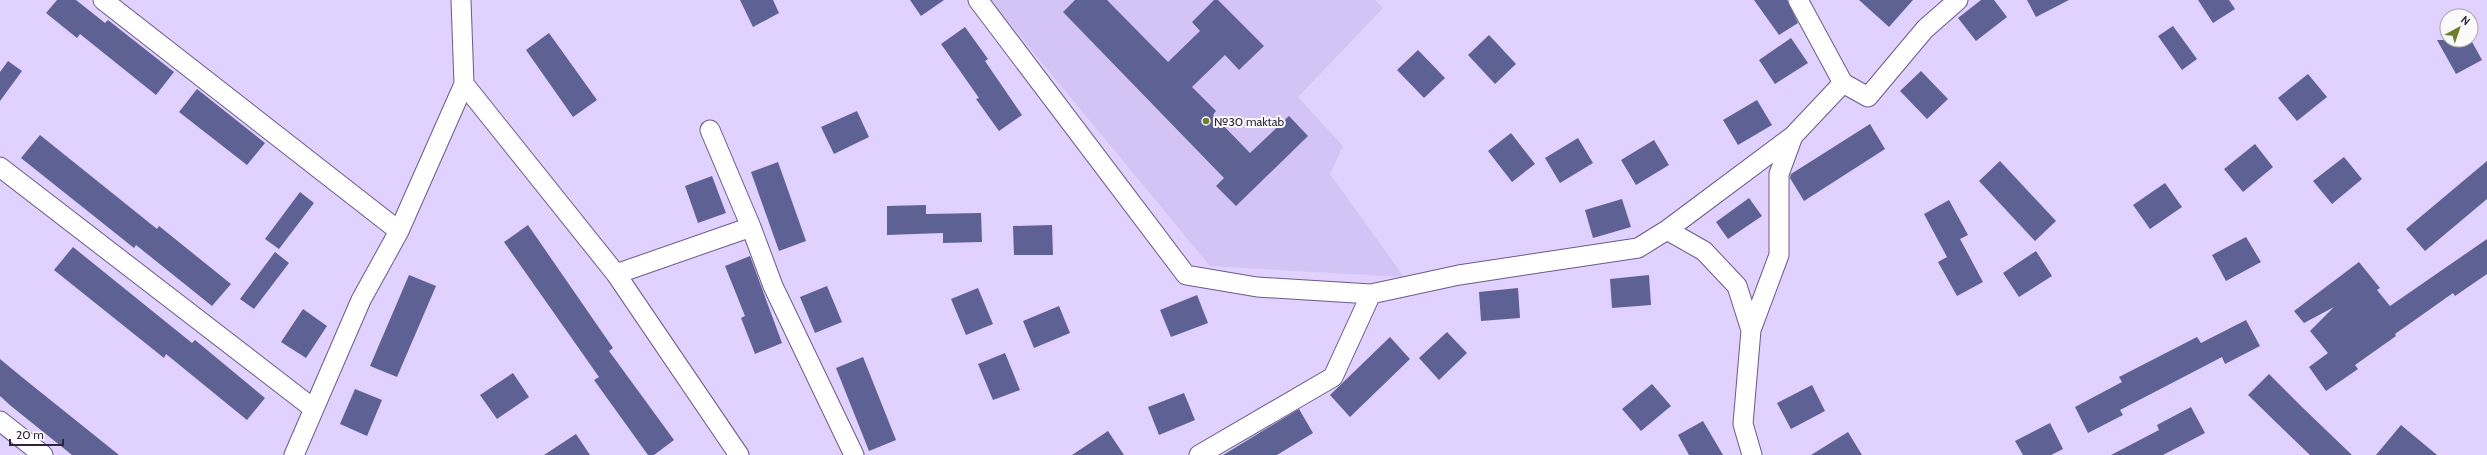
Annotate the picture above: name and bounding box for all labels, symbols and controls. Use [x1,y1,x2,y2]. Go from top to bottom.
north arrow [2439,8,2479,48]
text: N [2458,12,2473,28]
place label: №30 maktab [1214,114,1284,129]
marker: №30 maktab [1201,116,1211,126]
scale bar [10,421,63,447]
text: 20 m [16,427,44,442]

